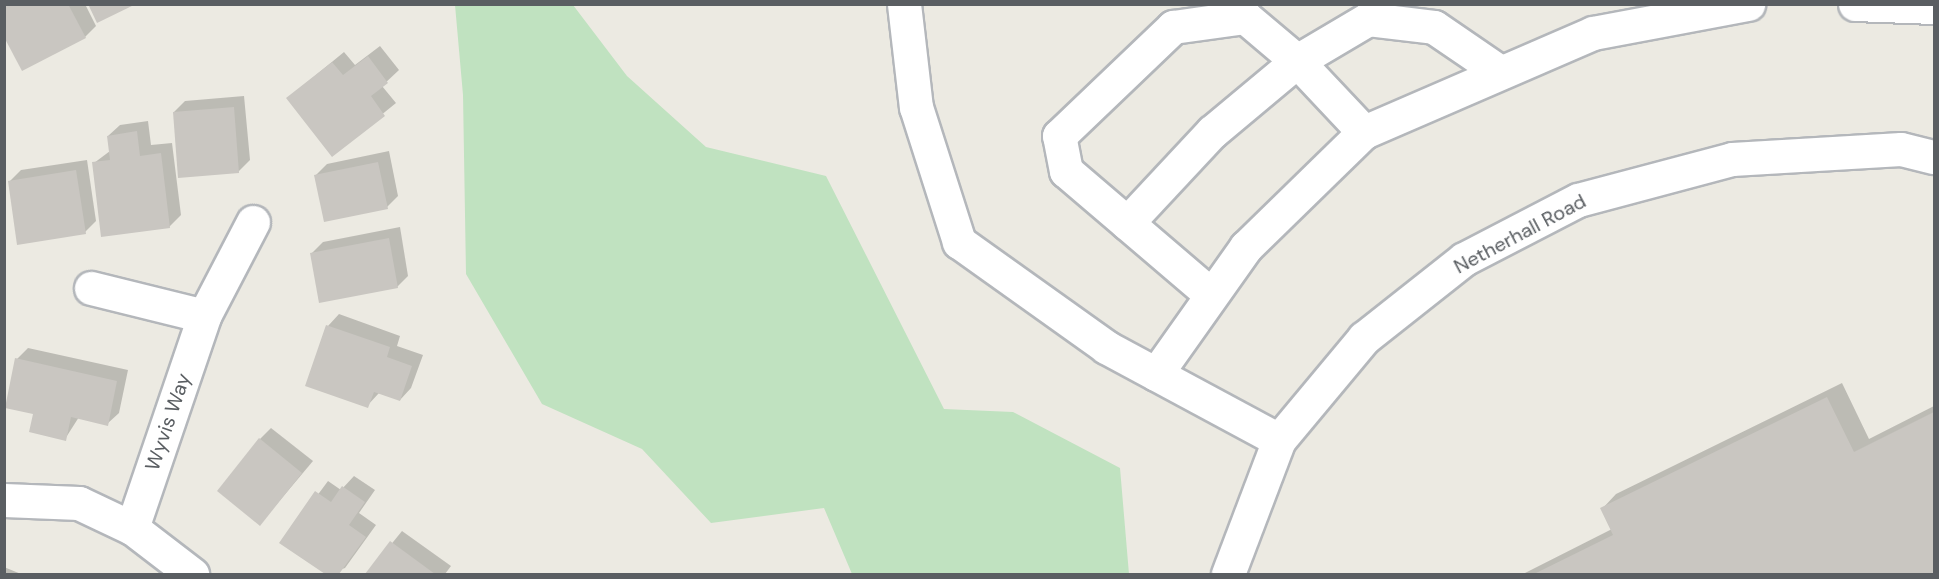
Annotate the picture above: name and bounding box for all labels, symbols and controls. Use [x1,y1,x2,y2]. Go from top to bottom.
street label: Netherhall Road [1450,189,1590,279]
street label: Wyvis Way [140,370,196,474]

